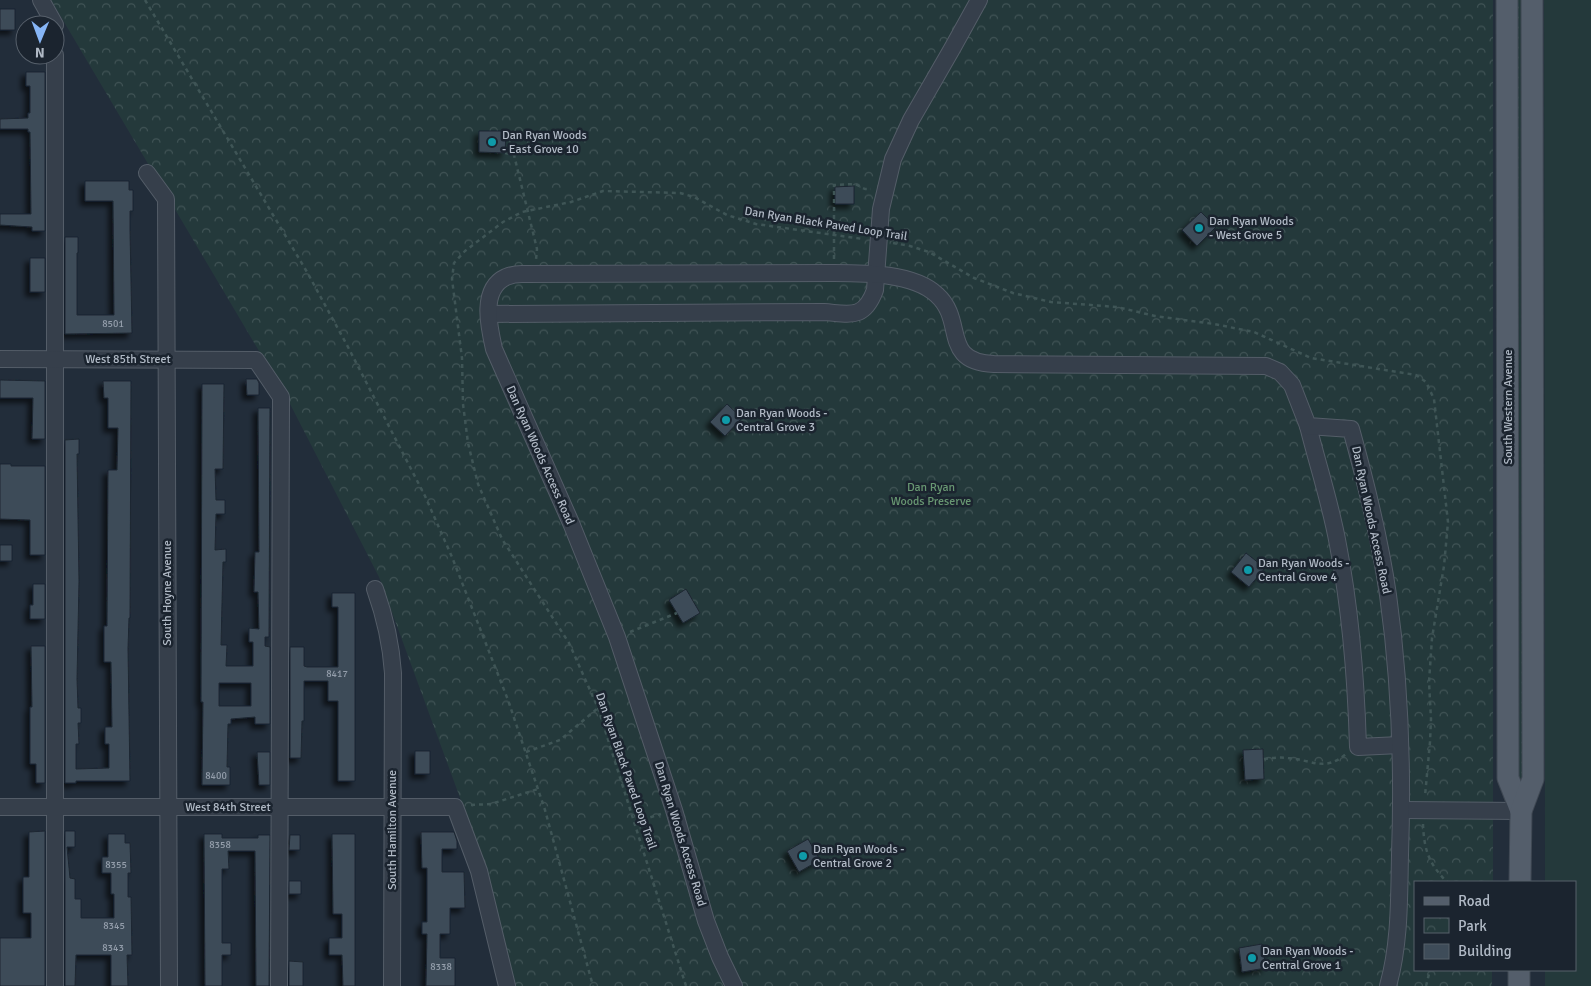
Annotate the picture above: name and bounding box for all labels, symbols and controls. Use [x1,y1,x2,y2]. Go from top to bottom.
north arrow [15,15,65,65]
text: N [35,44,45,61]
place label: Dan Ryan Woods - East Grove 10 [502,128,587,157]
marker: Dan Ryan Woods - East Grove 10 [486,136,498,148]
street label: Dan Ryan Black Paved Loop Trail [743,204,909,244]
place label: Dan Ryan Woods - West Grove 5 [1209,214,1294,243]
marker: Dan Ryan Woods - West Grove 5 [1193,222,1205,234]
house number: 8501 [102,318,124,330]
street label: South Western Avenue [1501,349,1516,465]
street label: West 85th Street [85,352,171,367]
street label: Dan Ryan Woods Access Road [503,383,577,527]
place label: Dan Ryan Woods - Central Grove 3 [736,406,828,435]
marker: Dan Ryan Woods - Central Grove 3 [720,414,732,426]
street label: Dan Ryan Woods Access Road [1348,445,1394,595]
park label: Dan Ryan Woods Preserve [891,480,971,509]
street label: South Hoyne Avenue [160,540,175,646]
place label: Dan Ryan Woods - Central Grove 4 [1258,556,1350,585]
marker: Dan Ryan Woods - Central Grove 4 [1242,564,1254,576]
house number: 8417 [326,668,348,680]
street label: Dan Ryan Black Paved Loop Trail [592,691,660,852]
street label: Dan Ryan Woods Access Road [651,760,709,908]
house number: 8400 [205,770,227,782]
street label: South Hamilton Avenue [385,770,400,890]
street label: West 84th Street [185,800,271,815]
house number: 8358 [209,839,231,851]
place label: Dan Ryan Woods - Central Grove 2 [813,842,905,871]
marker: Dan Ryan Woods - Central Grove 2 [797,850,809,862]
house number: 8355 [105,859,127,871]
legend [1414,881,1576,971]
text: Road [1458,892,1490,910]
text: Park [1458,917,1487,935]
house number: 8345 [103,920,125,932]
house number: 8343 [102,942,124,954]
text: Building [1458,942,1512,960]
place label: Dan Ryan Woods - Central Grove 1 [1262,944,1354,973]
marker: Dan Ryan Woods - Central Grove 1 [1246,952,1258,964]
house number: 8338 [430,961,452,973]

